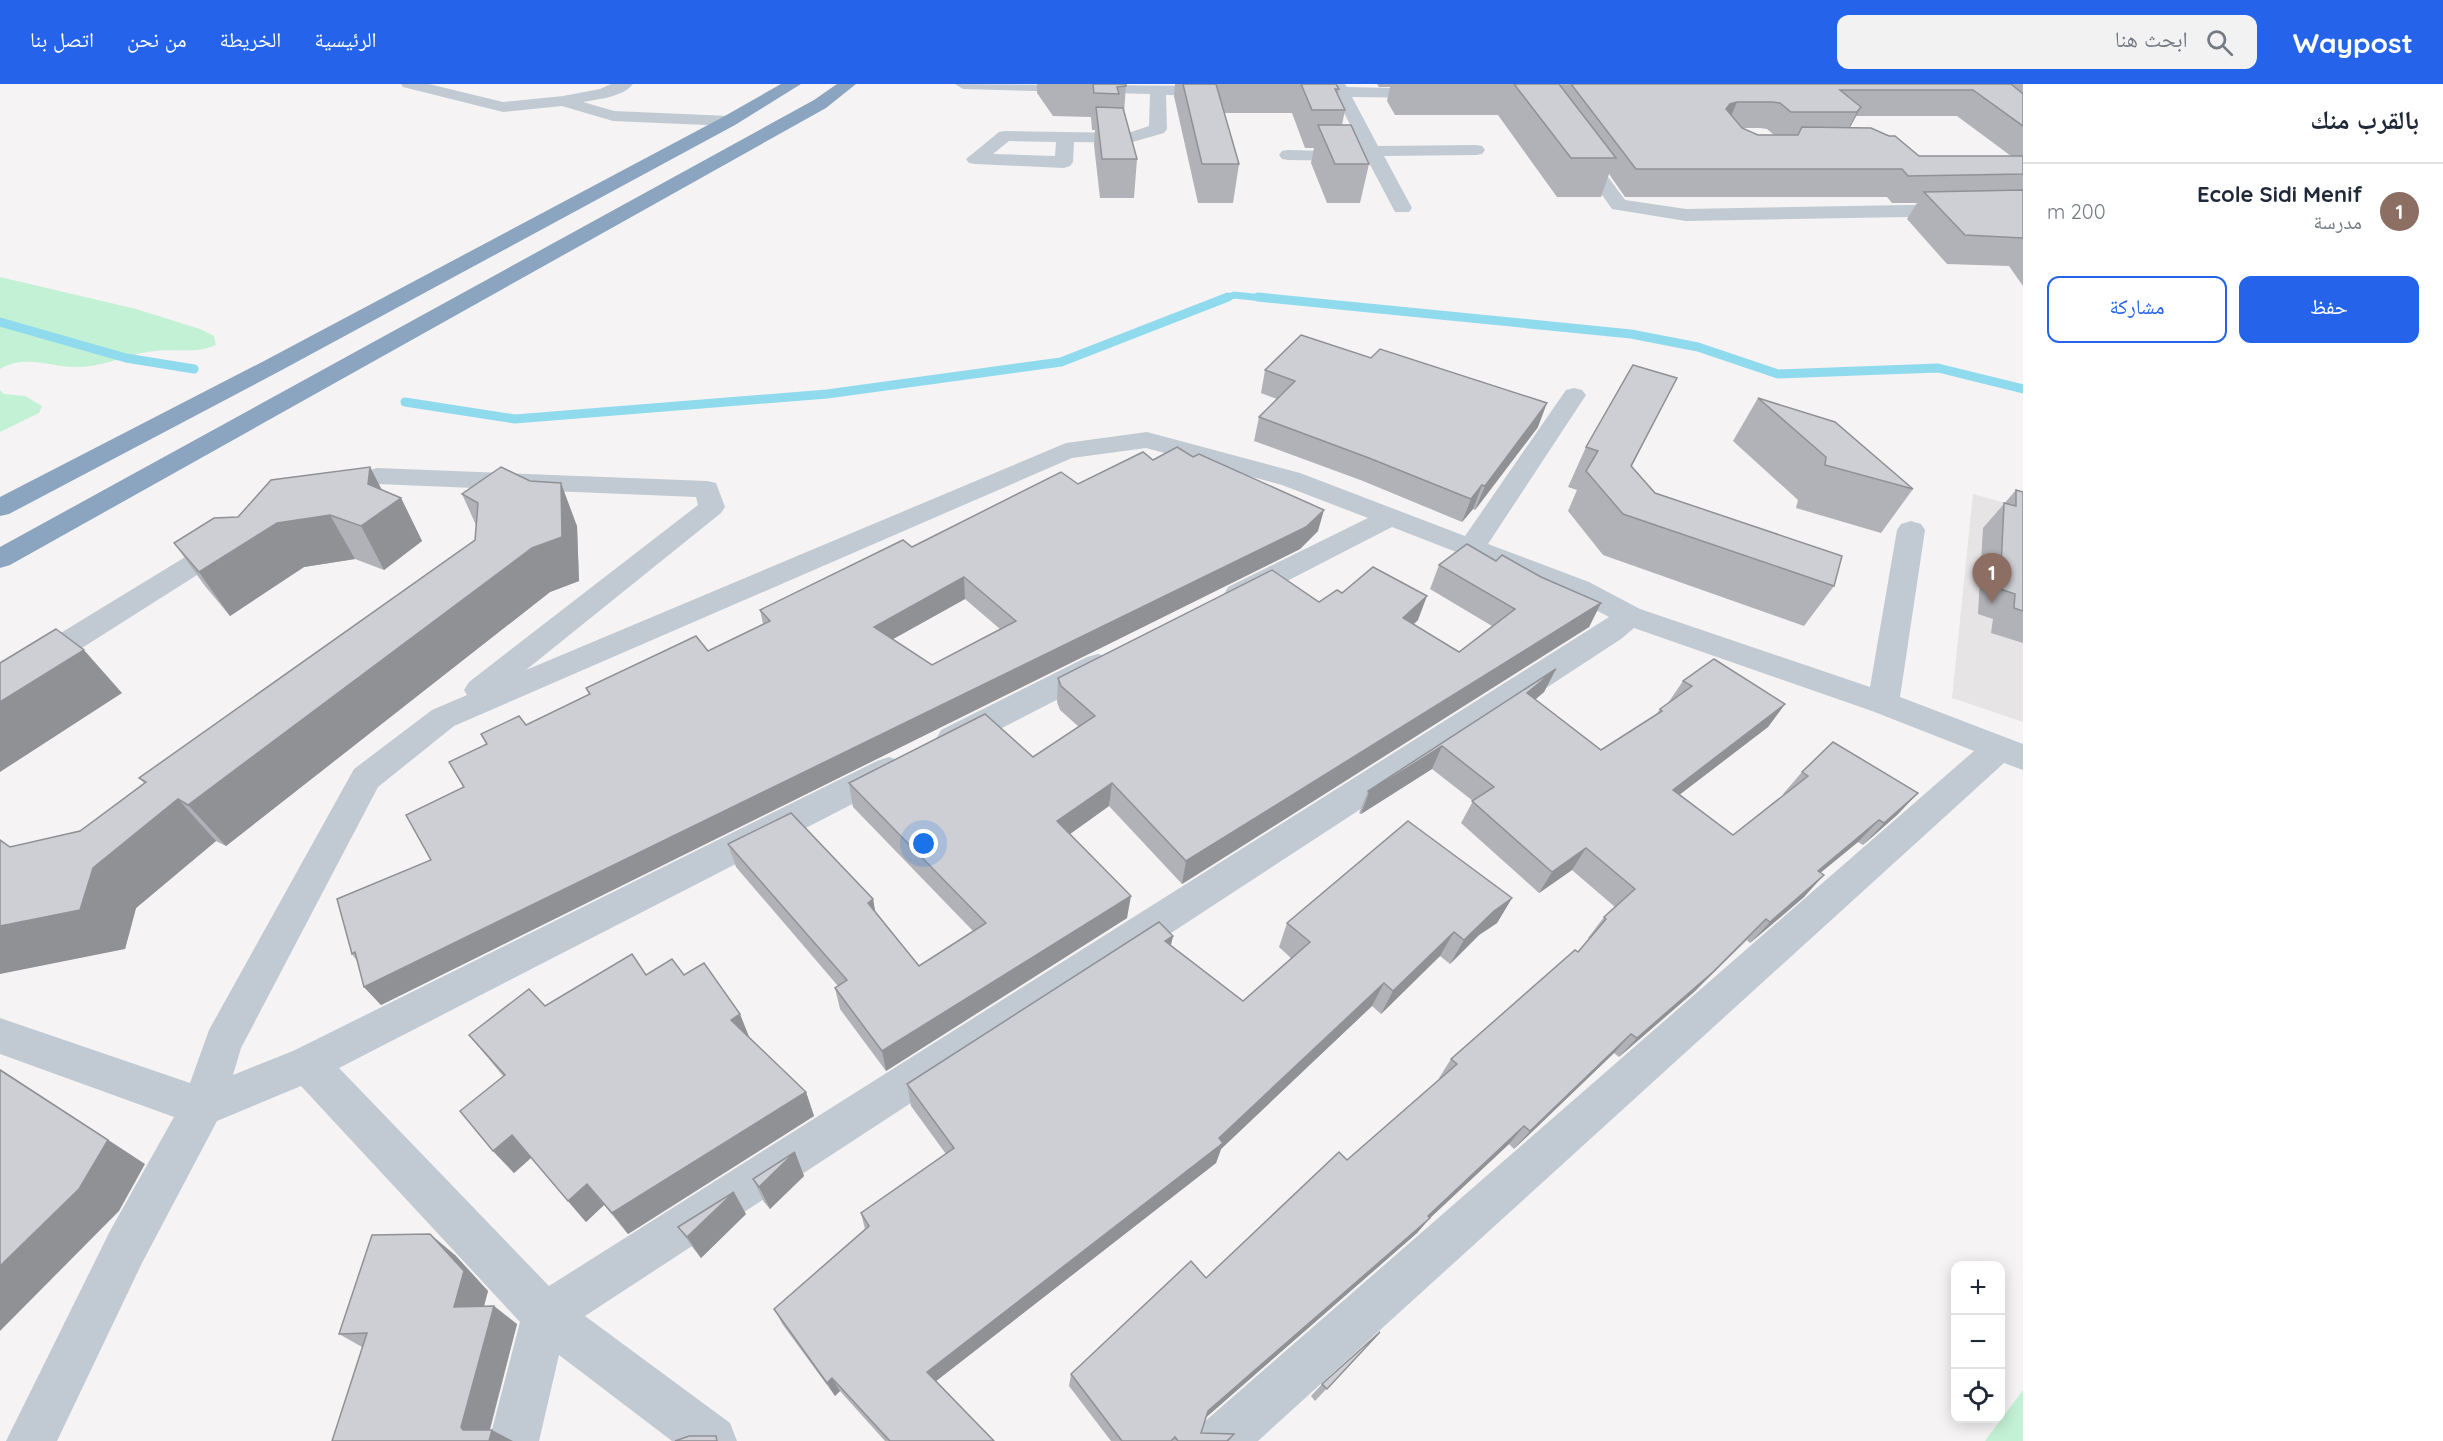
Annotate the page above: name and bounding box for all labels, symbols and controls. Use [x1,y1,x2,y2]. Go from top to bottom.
search box [1837,15,2257,69]
text: ابحث هنا [2115,25,2188,53]
text: Waypost [2293,25,2413,60]
text: اتصل بنا [30,26,94,52]
text: من نحن [127,26,187,52]
text: الخريطة [220,26,281,52]
text: الرئيسية [314,26,377,52]
icon: search [2203,26,2236,59]
text: بالقرب منك [2310,103,2419,136]
text: Ecole Sidi Menif [2197,180,2362,208]
text: 200 m [2047,199,2106,224]
text: 1 [2396,199,2403,224]
text: مدرسة [2313,209,2362,234]
button: مشاركة [2047,276,2227,343]
button: حفظ [2239,276,2419,343]
pin: 1 [1972,554,2012,603]
your location [909,829,938,858]
map controls [1951,1261,2005,1423]
button: + [1951,1261,2005,1315]
button: − [1951,1315,2005,1369]
button: locate [1951,1369,2005,1423]

